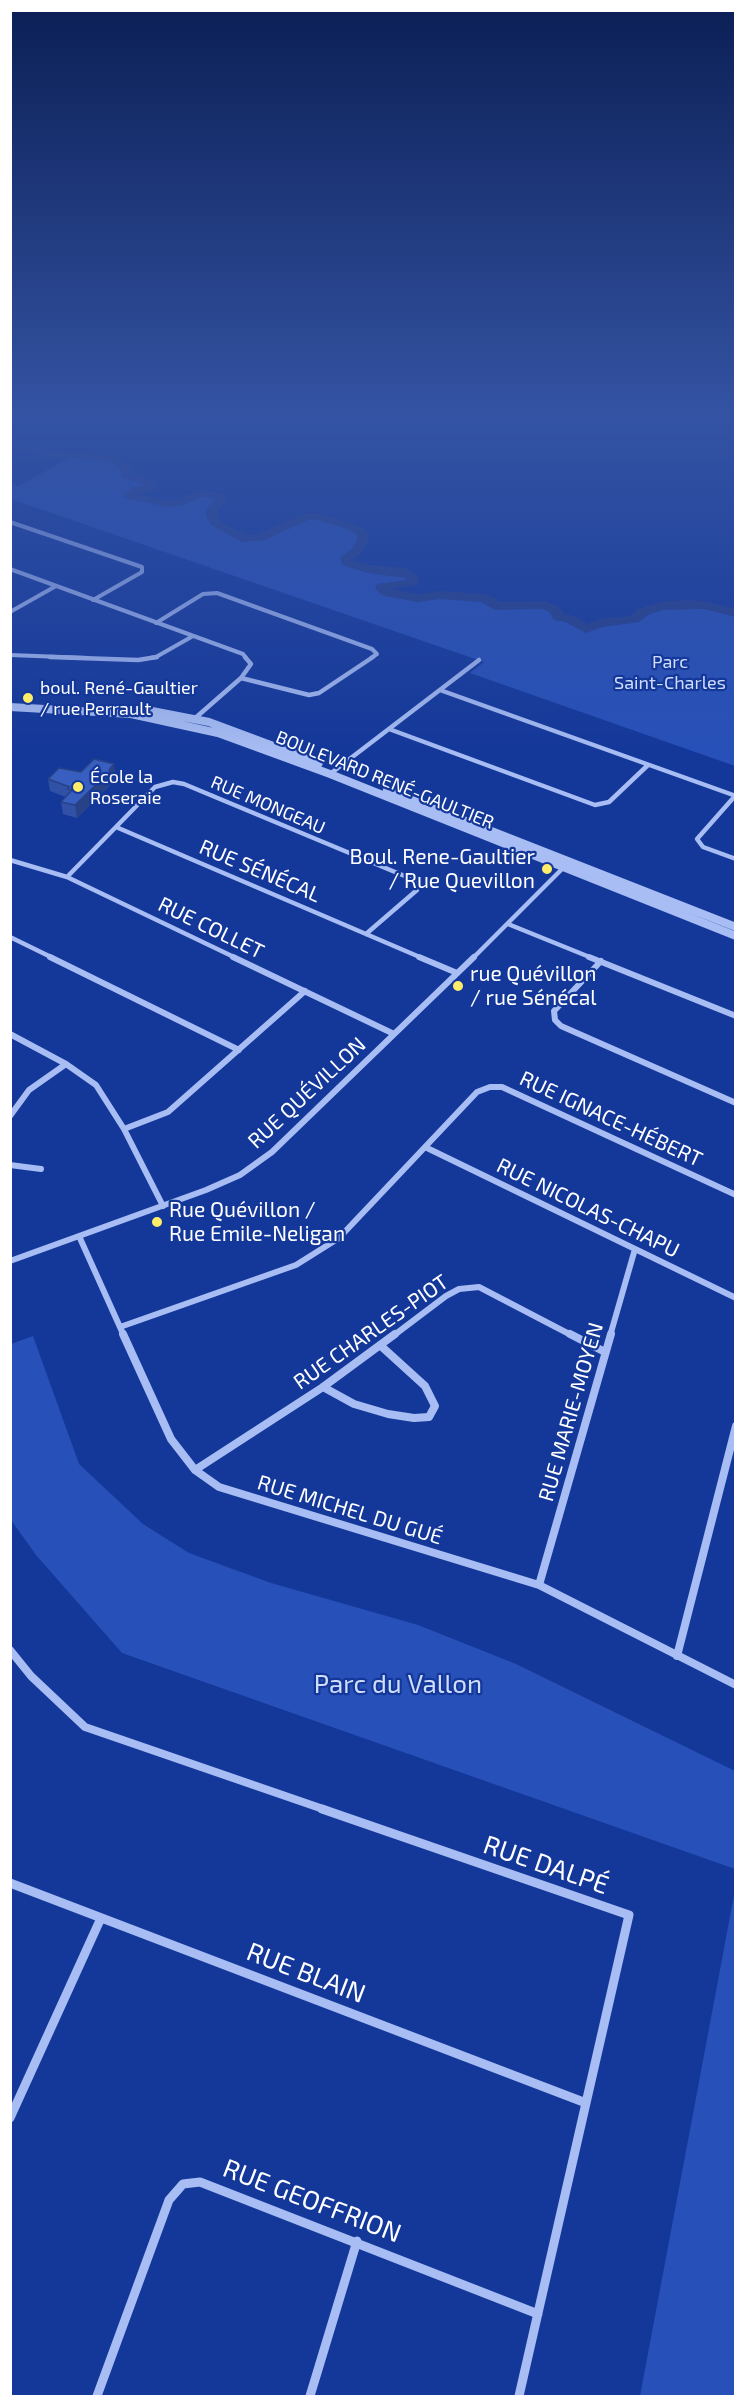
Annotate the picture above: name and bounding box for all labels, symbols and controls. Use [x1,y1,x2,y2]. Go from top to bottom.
park label: Parc Saint-Charles [614,651,726,694]
place label: boul. René-Gaultier / rue Perrault [40,677,198,720]
marker: boul. René-Gaultier / rue Perrault [21,691,35,705]
street label: BOULEVARD RENÉ-GAULTIER [273,726,497,834]
place label: École la Roseraie [90,766,161,808]
street label: RUE MONGEAU [208,771,328,839]
marker: École la Roseraie [71,780,85,794]
street label: RUE SÉNÉCAL [196,834,324,908]
place label: Boul. Rene-Gaultier / Rue Quevillon [350,844,535,894]
marker: Boul. Rene-Gaultier / Rue Quevillon [540,862,554,876]
street label: RUE COLLET [154,892,268,964]
place label: rue Quévillon / rue Sénécal [470,961,597,1011]
marker: rue Quévillon / rue Sénécal [451,979,465,993]
street label: RUE QUÉVILLON [243,1032,371,1154]
street label: RUE IGNACE-HÉBERT [516,1066,706,1172]
street label: RUE NICOLAS-CHAPU [493,1153,683,1263]
place label: Rue Quévillon / Rue Emile-Neligan [169,1197,345,1247]
marker: Rue Quévillon / Rue Emile-Neligan [150,1215,164,1229]
street label: RUE CHARLES-PIOT [289,1269,453,1395]
street label: RUE MARIE-MOYEN [533,1320,609,1504]
street label: RUE MICHEL DU GUÉ [254,1470,446,1550]
park label: Parc du Vallon [314,1668,482,1700]
street label: RUE DALPÉ [479,1829,613,1901]
street label: RUE BLAIN [242,1936,370,2010]
street label: RUE GEOFFRION [218,2153,406,2249]

